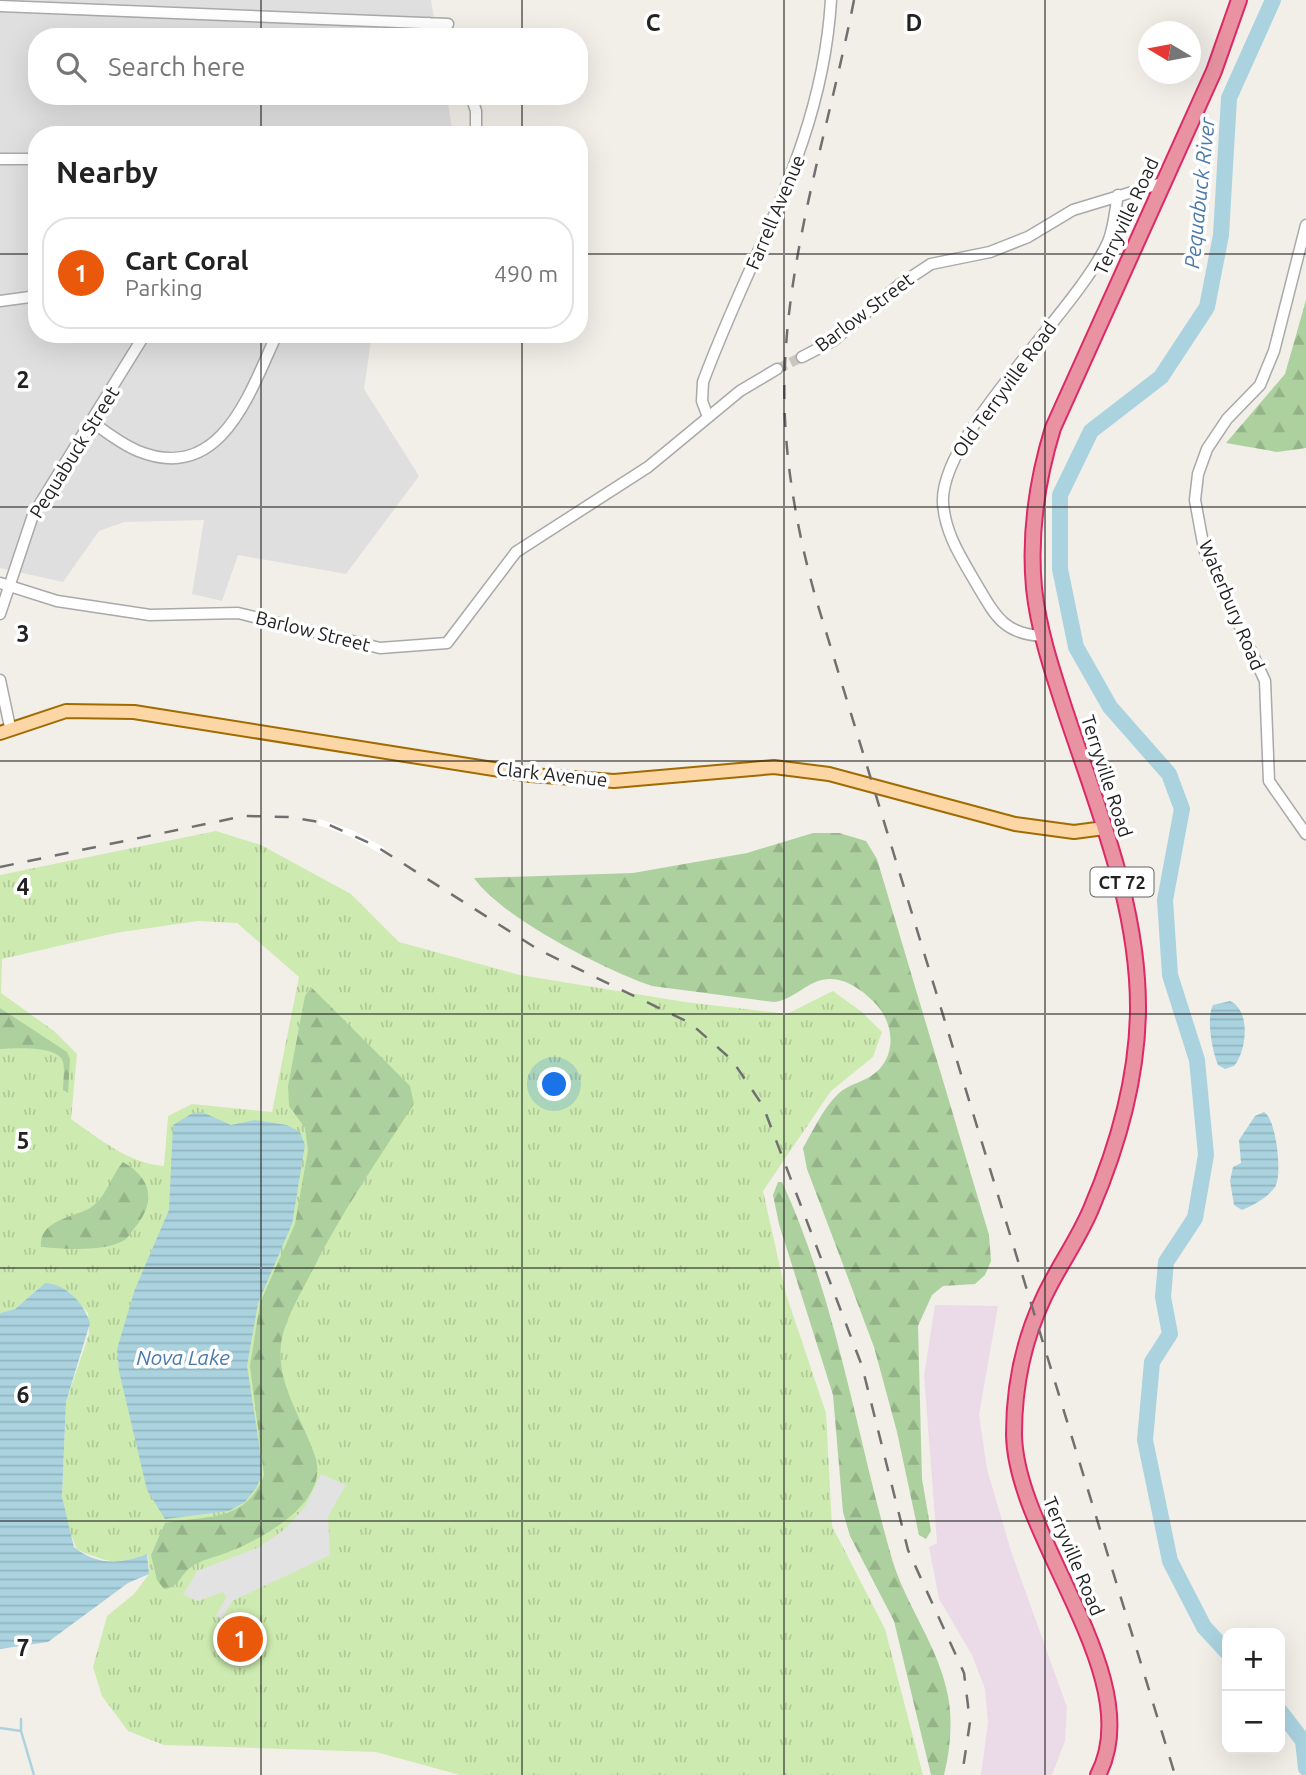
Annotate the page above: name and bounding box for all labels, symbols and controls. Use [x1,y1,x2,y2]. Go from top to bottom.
text: C [646,10,661,35]
text: D [906,10,922,35]
north arrow [1138,21,1201,84]
search box [28,28,588,105]
icon: search [52,48,90,86]
text: Search here [108,52,245,81]
water label: Pequabuck River [1179,115,1219,270]
street label: Farrell Avenue [741,151,809,273]
street label: Terryville Road [1089,154,1163,278]
text: Nearby [56,155,158,189]
text: Cart Coral [125,246,249,275]
text: 1 [75,261,87,286]
text: 490 m [494,261,558,286]
street label: Barlow Street [811,268,918,356]
text: Parking [125,275,203,300]
street label: Old Terryville Road [947,317,1061,461]
text: 2 [17,367,29,392]
street label: Pequabuck Street [25,382,124,522]
street label: Waterbury Road [1195,537,1269,673]
street label: Barlow Street [253,606,373,656]
text: 3 [17,621,29,646]
street label: Terryville Road [1077,712,1137,840]
street label: Clark Avenue [495,757,609,791]
road number: CT 72 [1090,868,1154,897]
text: 4 [17,874,30,899]
your location [537,1067,571,1101]
text: 5 [17,1128,29,1153]
water label: Nova Lake [136,1345,230,1369]
text: 6 [17,1382,30,1407]
street label: Terryville Road [1039,1493,1109,1619]
pin: 1 [217,1613,263,1665]
map controls [1222,1628,1285,1754]
button: + [1222,1628,1285,1691]
text: 7 [17,1635,29,1660]
button: − [1222,1691,1285,1754]

